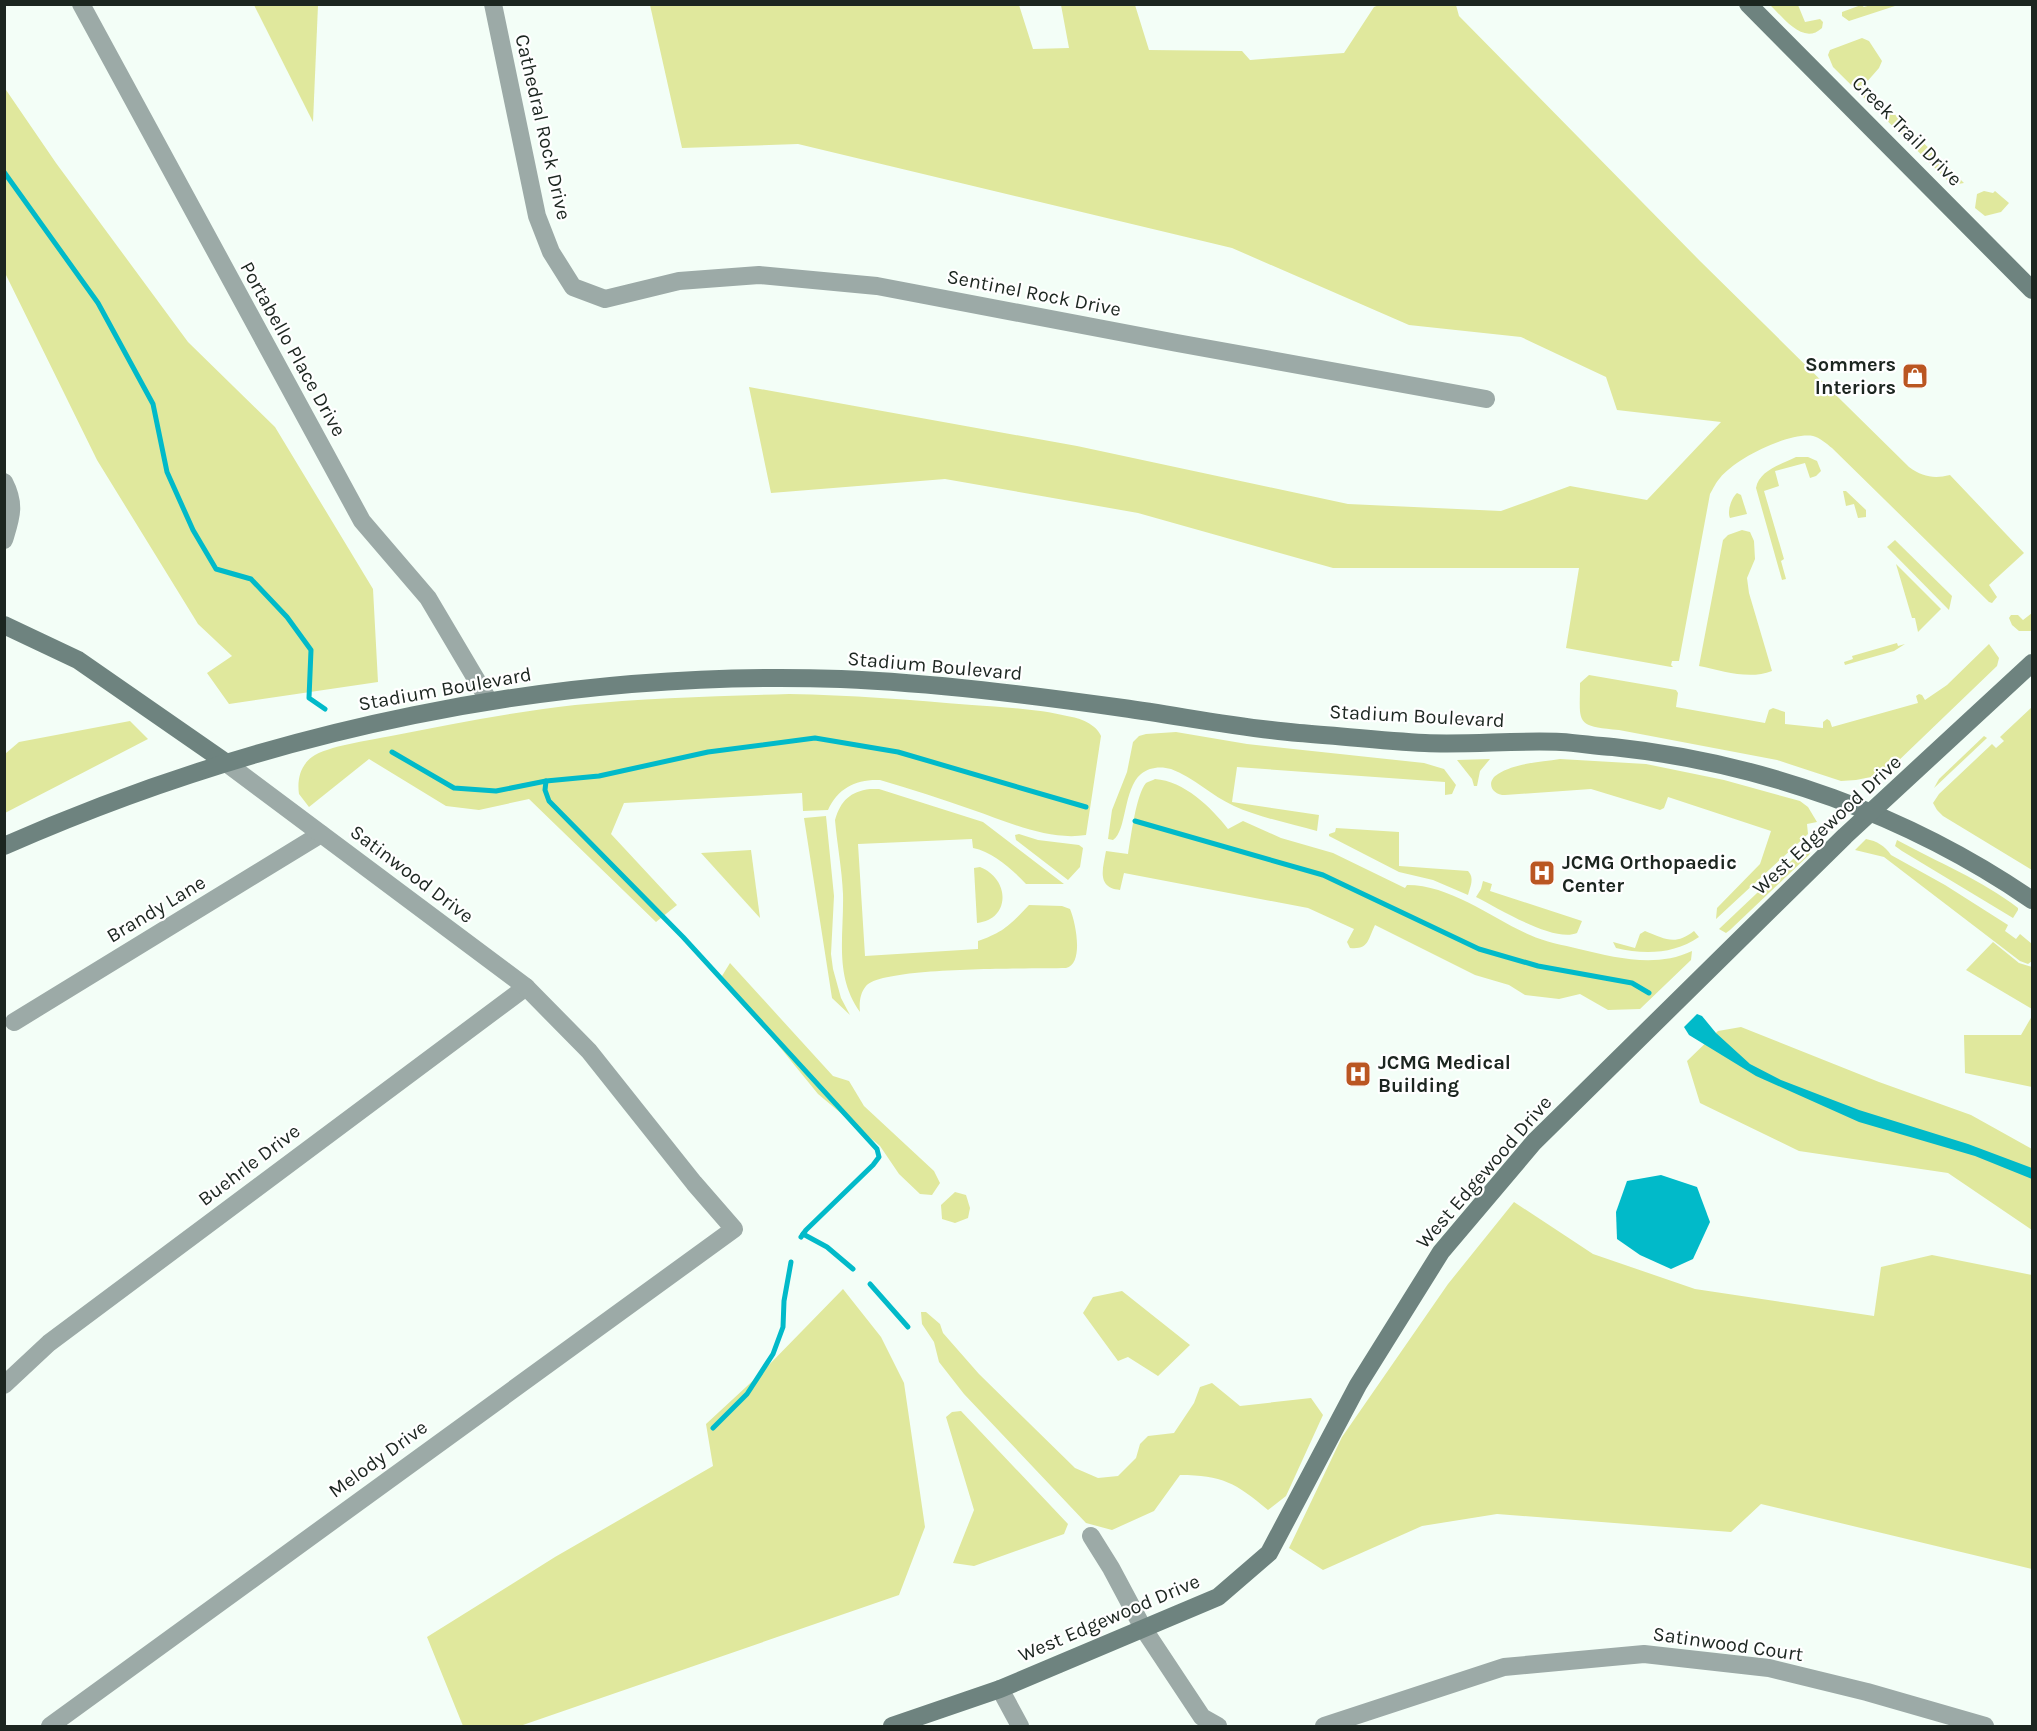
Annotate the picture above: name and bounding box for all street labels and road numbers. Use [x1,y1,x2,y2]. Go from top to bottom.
street label: Cathedral Rock Drive [510,32,576,222]
street label: Creek Trail Drive [1847,71,1967,191]
street label: Portabello Place Drive [235,257,351,441]
street label: Sentinel Rock Drive [945,265,1123,321]
street label: Stadium Boulevard [847,647,1023,685]
street label: Stadium Boulevard [357,662,533,716]
street label: Stadium Boulevard [1329,700,1505,732]
street label: West Edgewood Drive [1748,750,1906,900]
street label: Satinwood Drive [346,820,478,928]
street label: Brandy Lane [102,870,210,948]
street label: West Edgewood Drive [1411,1091,1557,1253]
street label: Buehrle Drive [194,1119,304,1211]
street label: Melody Drive [324,1415,432,1503]
street label: West Edgewood Drive [1015,1569,1203,1667]
street label: Satinwood Court [1651,1622,1805,1666]

